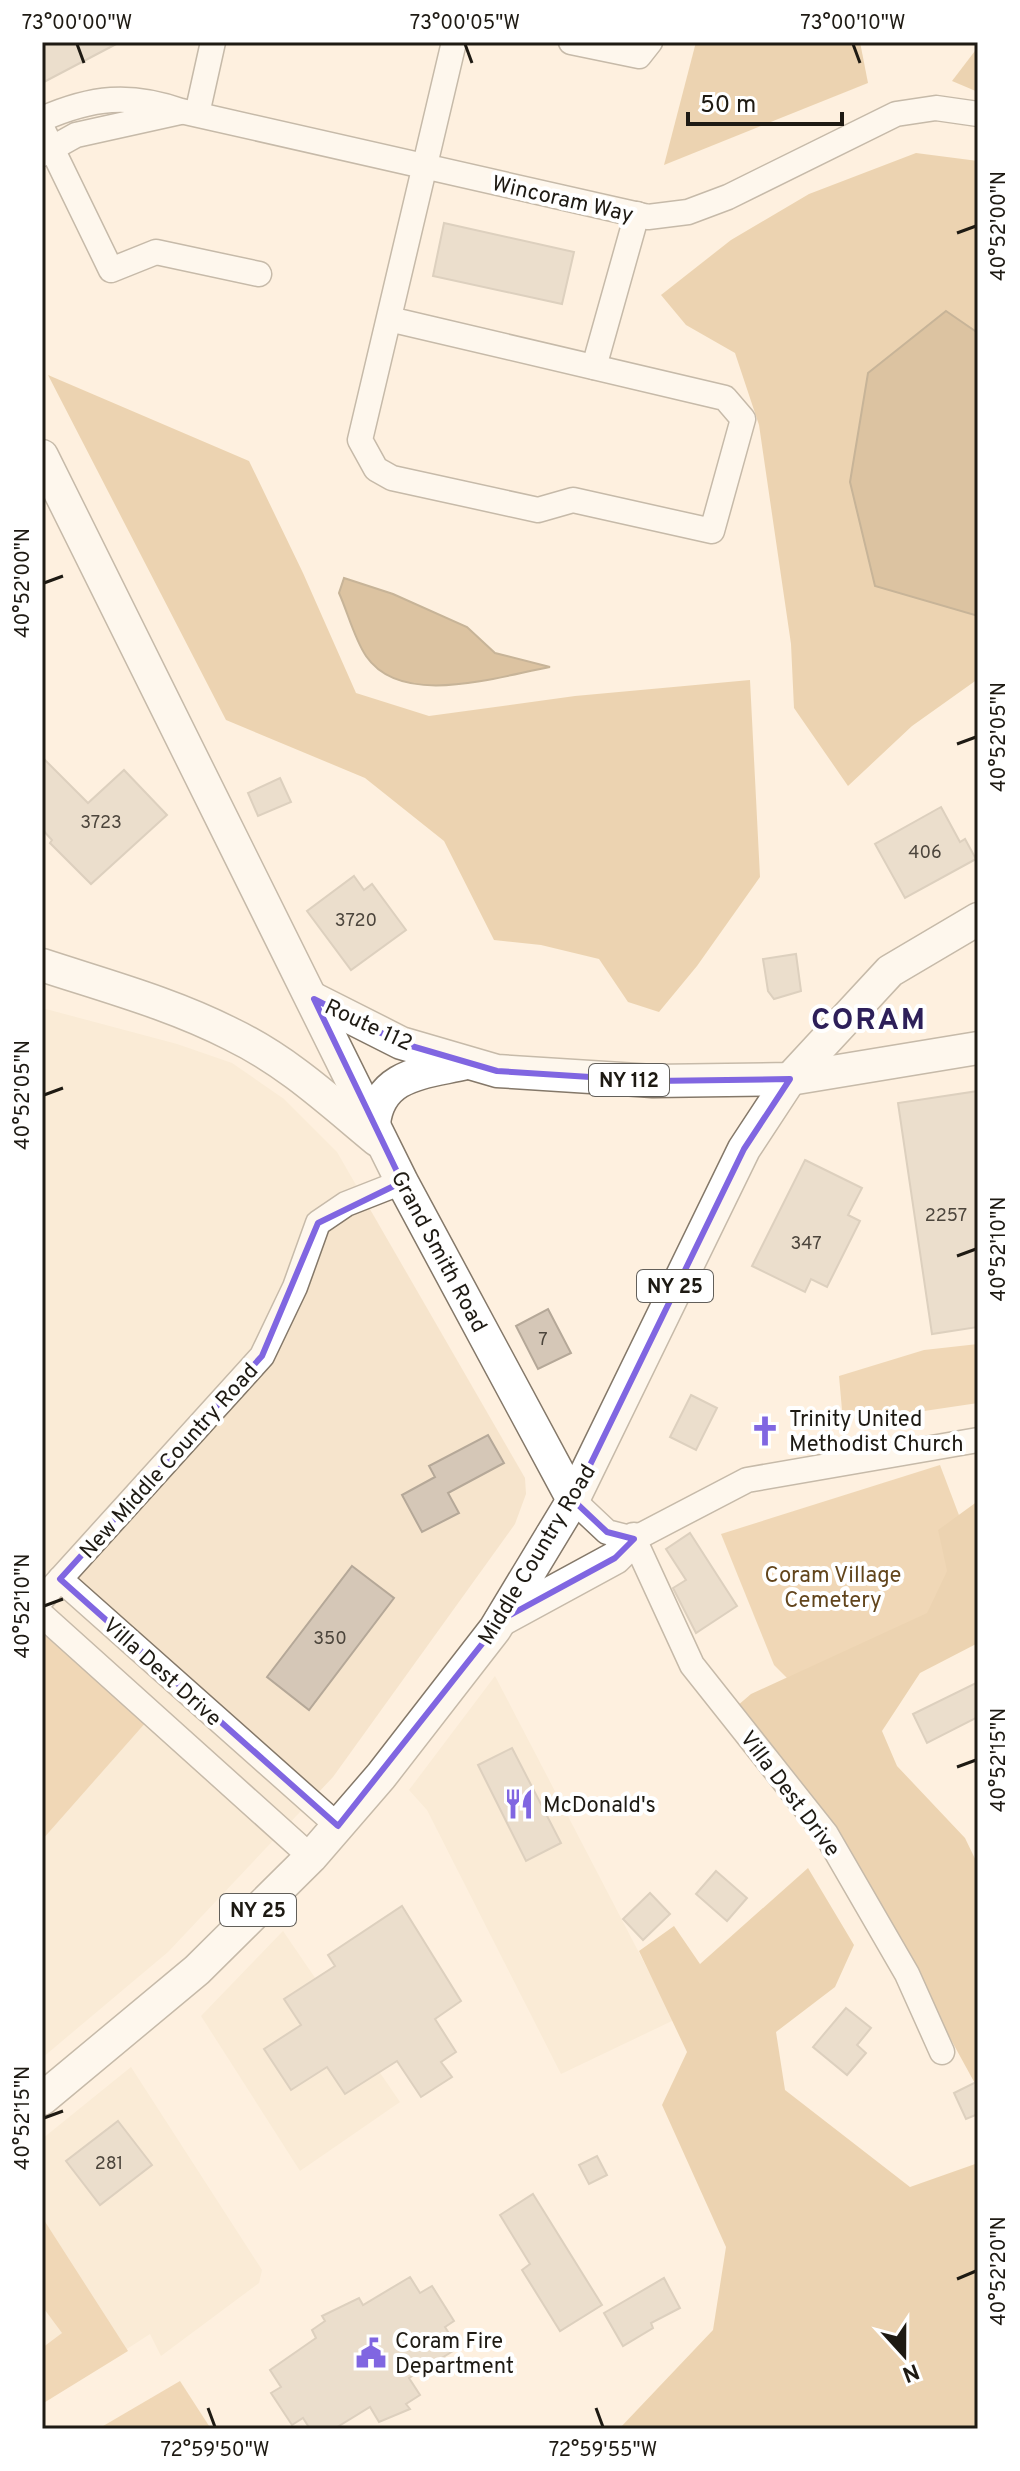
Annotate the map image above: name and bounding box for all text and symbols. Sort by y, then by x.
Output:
text: 73°00'00"W [22,11,132,37]
text: 73°00'05"W [410,11,520,37]
text: 73°00'10"W [800,11,906,37]
scale bar [688,76,842,126]
text: 50 m [700,91,756,121]
street label: Wincoram Way [489,171,636,230]
text: 40°52'00"N [987,171,1013,281]
text: 40°52'00"N [11,528,37,638]
text: 40°52'05"N [987,682,1013,792]
house number: 3723 [80,812,122,835]
house number: 406 [908,842,942,865]
house number: 3720 [335,910,377,933]
street label: Route 112 [320,994,416,1058]
district label: CORAM [811,1003,927,1040]
text: 40°52'05"N [11,1040,37,1150]
road number: NY 112 [589,1064,669,1096]
street label: Grand Smith Road [384,1167,492,1338]
text: 40°52'10"N [987,1197,1013,1301]
house number: 2257 [925,1205,967,1228]
house number: 347 [790,1233,822,1256]
road number: NY 25 [637,1270,713,1302]
house number: 7 [538,1329,548,1352]
street label: New Middle Country Road [75,1358,265,1565]
place label: Trinity United Methodist Church [789,1407,964,1459]
church icon: Trinity United Methodist Church [748,1414,782,1448]
street label: Middle Country Road [474,1460,603,1650]
text: 40°52'10"N [11,1554,37,1658]
park label: Coram Village Cemetery [765,1563,901,1615]
street label: Villa Dest Drive [96,1613,226,1733]
house number: 350 [313,1628,347,1651]
text: 40°52'15"N [987,1708,1013,1812]
street label: Villa Dest Drive [733,1726,845,1863]
restaurant icon: McDonald's [502,1787,536,1821]
place label: McDonald's [543,1793,656,1820]
road number: NY 25 [220,1894,296,1926]
text: 40°52'15"N [11,2066,37,2170]
house number: 281 [95,2153,123,2176]
text: 40°52'20"N [987,2216,1013,2326]
north arrow [864,2315,944,2395]
place label: Coram Fire Department [395,2329,514,2381]
public building icon: Coram Fire Department [354,2336,388,2370]
text: N [898,2356,922,2387]
text: 72°59'50"W [160,2438,270,2464]
text: 72°59'55"W [549,2438,657,2464]

